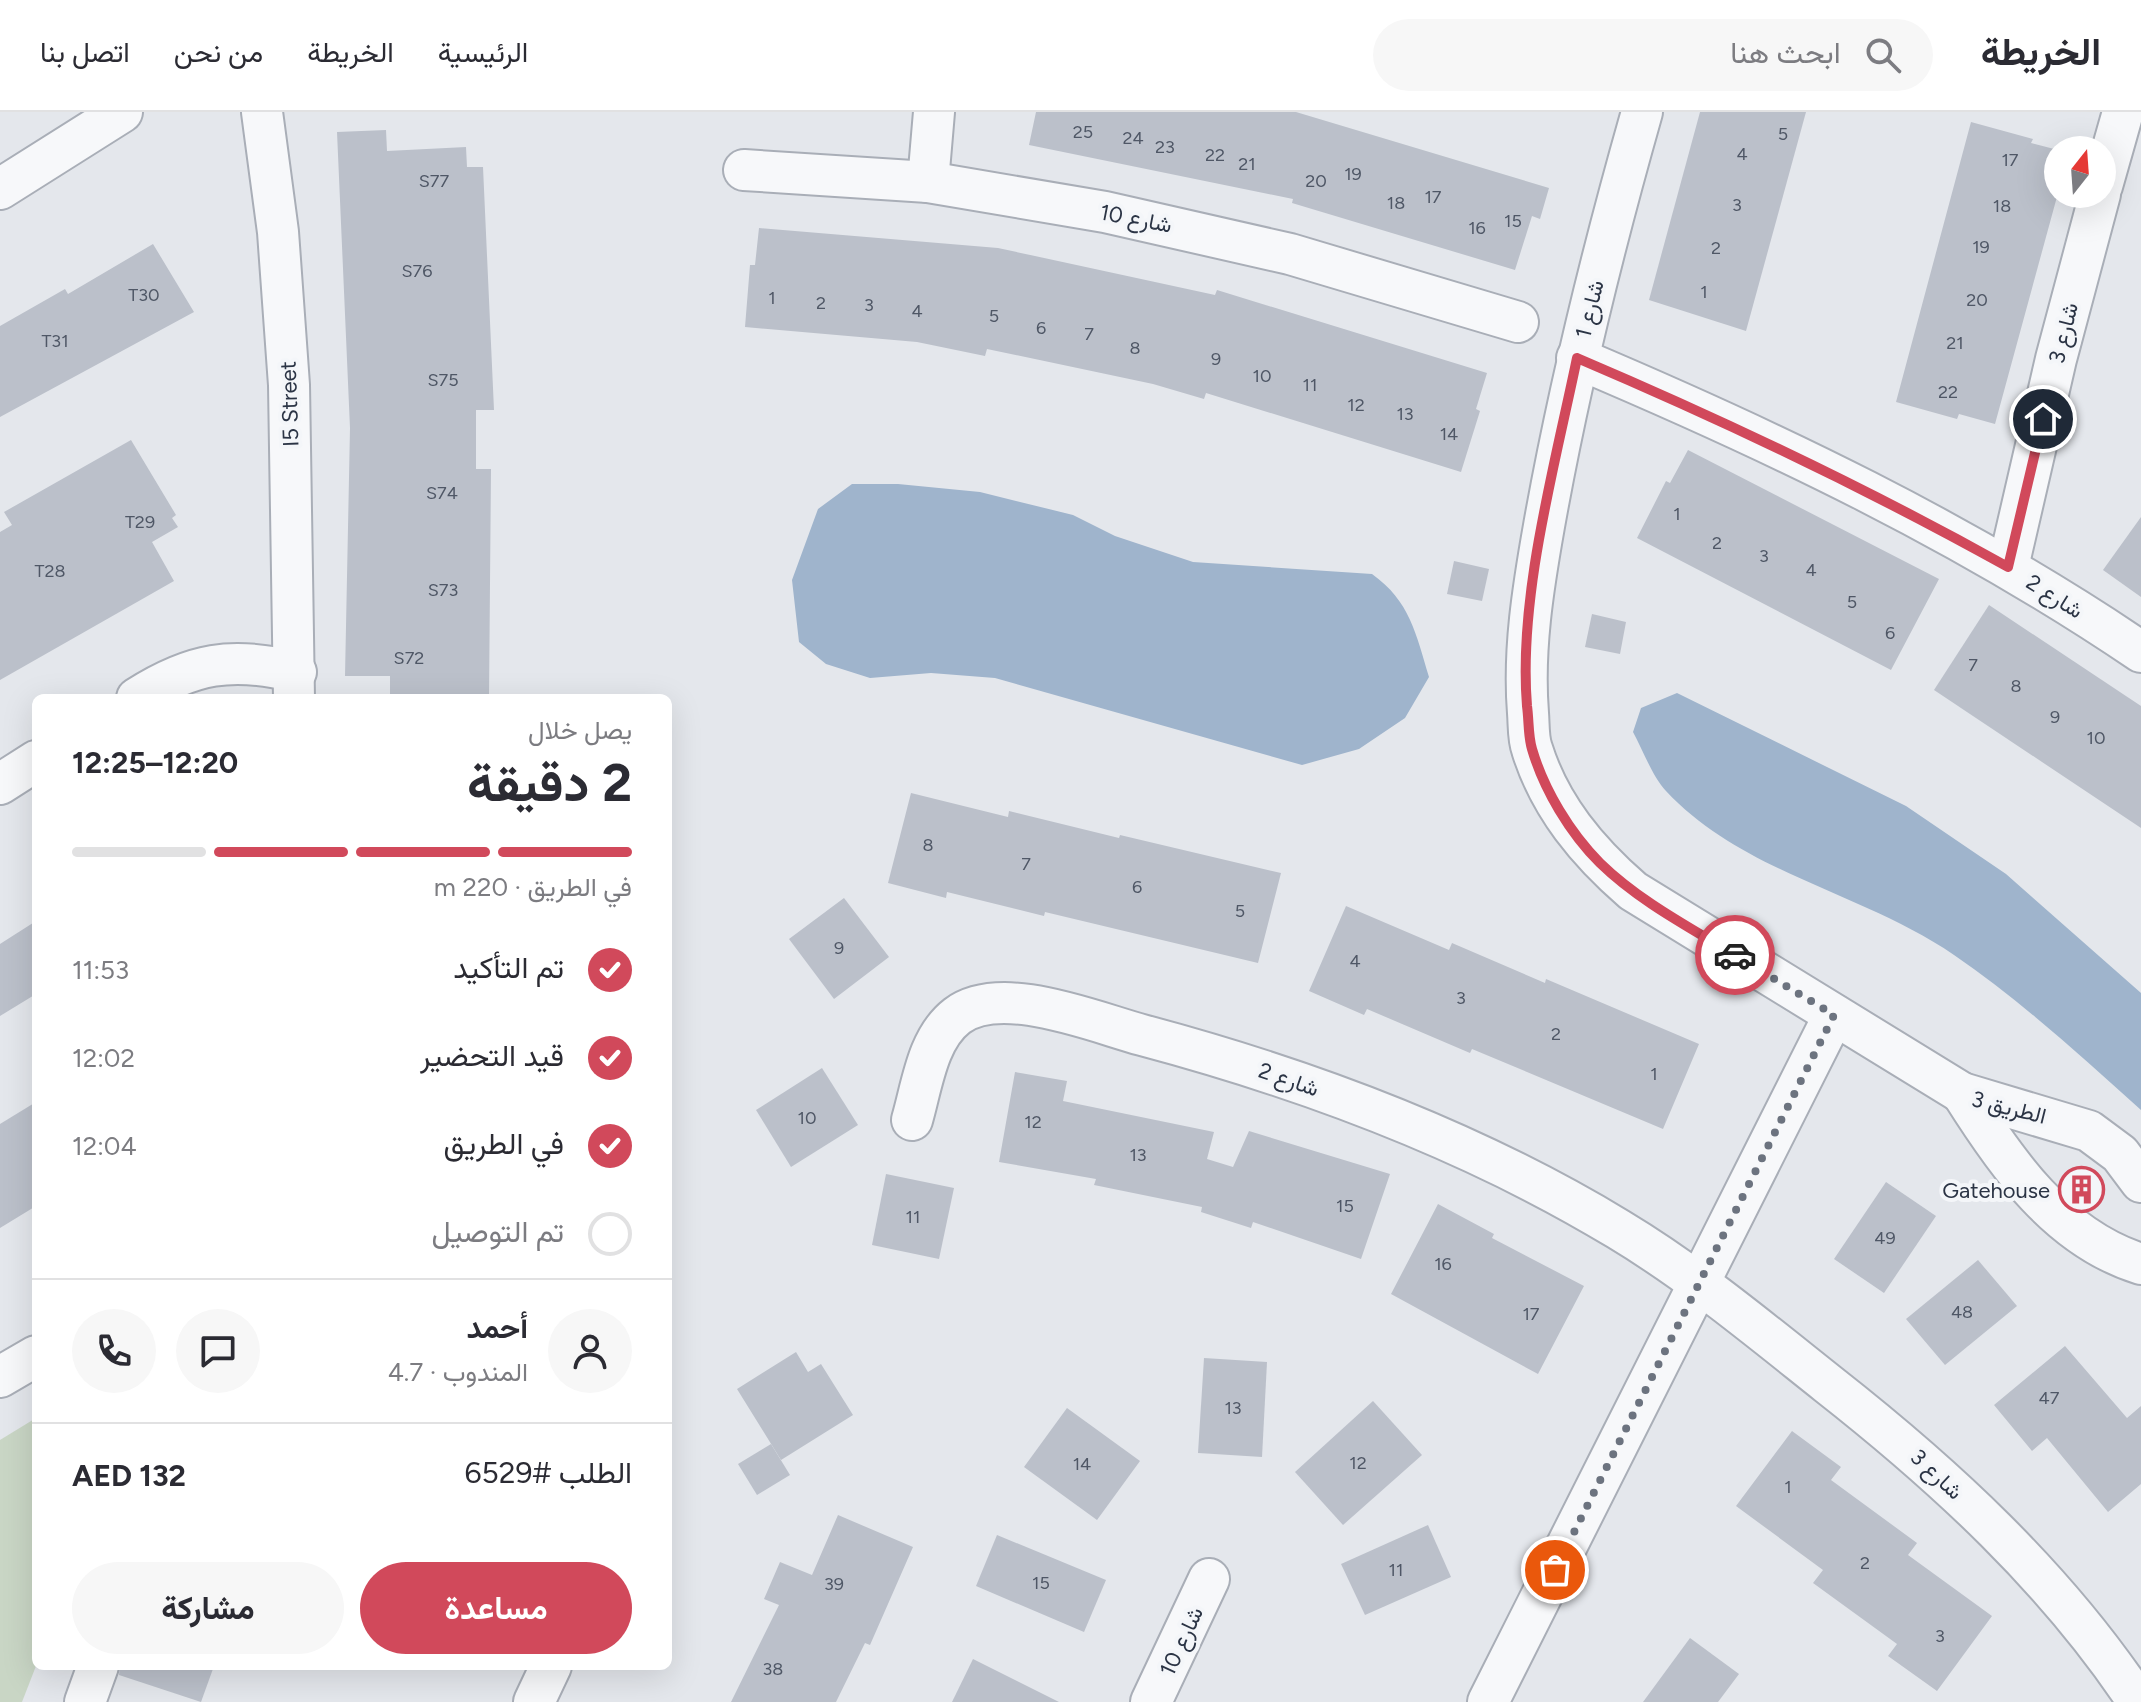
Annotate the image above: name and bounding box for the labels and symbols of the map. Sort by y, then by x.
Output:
house number: 25 [1073,121,1093,143]
house number: 5 [1778,123,1788,145]
house number: 24 [1122,127,1144,149]
house number: 23 [1155,136,1175,158]
north arrow [2044,136,2116,208]
house number: 4 [1736,143,1748,165]
house number: 22 [1205,144,1225,166]
house number: 17 [2001,149,2019,171]
house number: 21 [1238,153,1256,175]
house number: 19 [1344,163,1362,185]
house number: S77 [419,170,450,192]
house number: 20 [1305,170,1327,192]
house number: 17 [1424,186,1442,208]
house number: 18 [1387,192,1405,214]
house number: 3 [1732,194,1742,216]
house number: 18 [1993,195,2011,217]
street label: شارع 10 [1097,198,1174,240]
house number: 15 [1504,210,1522,232]
house number: 16 [1468,217,1486,239]
house number: 19 [1972,236,1990,258]
house number: 2 [1711,237,1721,259]
house number: S76 [402,260,432,282]
street label: شارع 1 [1569,277,1611,341]
house number: 1 [1700,281,1708,303]
house number: T30 [128,284,160,306]
house number: 1 [768,287,776,309]
house number: 20 [1966,289,1988,311]
house number: 2 [816,292,826,314]
house number: 3 [864,294,874,316]
house number: 4 [911,300,923,322]
street label: شارع 3 [2043,300,2085,367]
house number: 5 [989,305,999,327]
house number: 6 [1036,317,1046,339]
house number: 7 [1084,323,1094,345]
house number: T31 [41,330,69,352]
house number: 21 [1946,332,1964,354]
house number: 8 [1129,337,1141,359]
house number: 9 [1211,348,1221,370]
street label: I5 Street [275,361,304,447]
house number: 10 [1253,365,1271,387]
house number: S75 [427,369,459,391]
house number: 11 [1303,374,1317,396]
house number: 22 [1938,381,1958,403]
pin [2009,385,2077,453]
house number: 12 [1347,394,1365,416]
house number: 13 [1396,403,1414,425]
house number: 14 [1440,423,1458,445]
house number: S74 [426,482,458,504]
house number: 1 [1673,503,1681,525]
house number: T29 [125,511,155,533]
house number: 2 [1712,532,1722,554]
house number: 3 [1759,545,1769,567]
house number: 4 [1805,559,1817,581]
house number: T28 [34,560,66,582]
street label: شارع 2 [2021,569,2088,625]
house number: S73 [428,579,458,601]
house number: 5 [1847,591,1857,613]
house number: 6 [1885,622,1895,644]
house number: S72 [394,647,424,669]
house number: 7 [1968,654,1978,676]
house number: 8 [2010,675,2022,697]
house number: 9 [2050,706,2060,728]
house number: 10 [2087,727,2105,749]
house number: 8 [922,834,934,856]
house number: 7 [1021,853,1031,875]
house number: 6 [1132,876,1142,898]
house number: 5 [1235,900,1245,922]
courier [1695,915,1775,995]
house number: 9 [834,937,844,959]
house number: 4 [1349,950,1361,972]
house number: 3 [1456,987,1466,1009]
house number: 2 [1551,1023,1561,1045]
street label: شارع 2 [1255,1057,1323,1103]
house number: 1 [1650,1063,1658,1085]
street label: 3 الطريق [1969,1085,2049,1130]
house number: 10 [798,1107,816,1129]
house number: 12 [1024,1111,1042,1133]
house number: 13 [1129,1144,1147,1166]
building icon: Gatehouse [2057,1166,2105,1214]
place label: Gatehouse [1942,1177,2050,1204]
house number: 15 [1336,1195,1354,1217]
house number: 11 [906,1206,920,1228]
house number: 49 [1874,1227,1896,1249]
house number: 16 [1434,1253,1452,1275]
house number: 48 [1951,1301,1973,1323]
house number: 17 [1522,1303,1540,1325]
house number: 47 [2039,1387,2060,1409]
house number: 13 [1224,1397,1242,1419]
street label: شارع 3 [1904,1443,1968,1506]
house number: 12 [1349,1452,1367,1474]
house number: 14 [1073,1453,1091,1475]
house number: 1 [1784,1476,1792,1498]
pin [1521,1536,1589,1604]
house number: 2 [1860,1552,1870,1574]
house number: 11 [1389,1559,1403,1581]
house number: 15 [1032,1572,1050,1594]
house number: 39 [824,1573,844,1595]
street label: شارع 10 [1154,1602,1210,1680]
house number: 3 [1935,1625,1945,1647]
house number: 38 [763,1658,783,1680]

